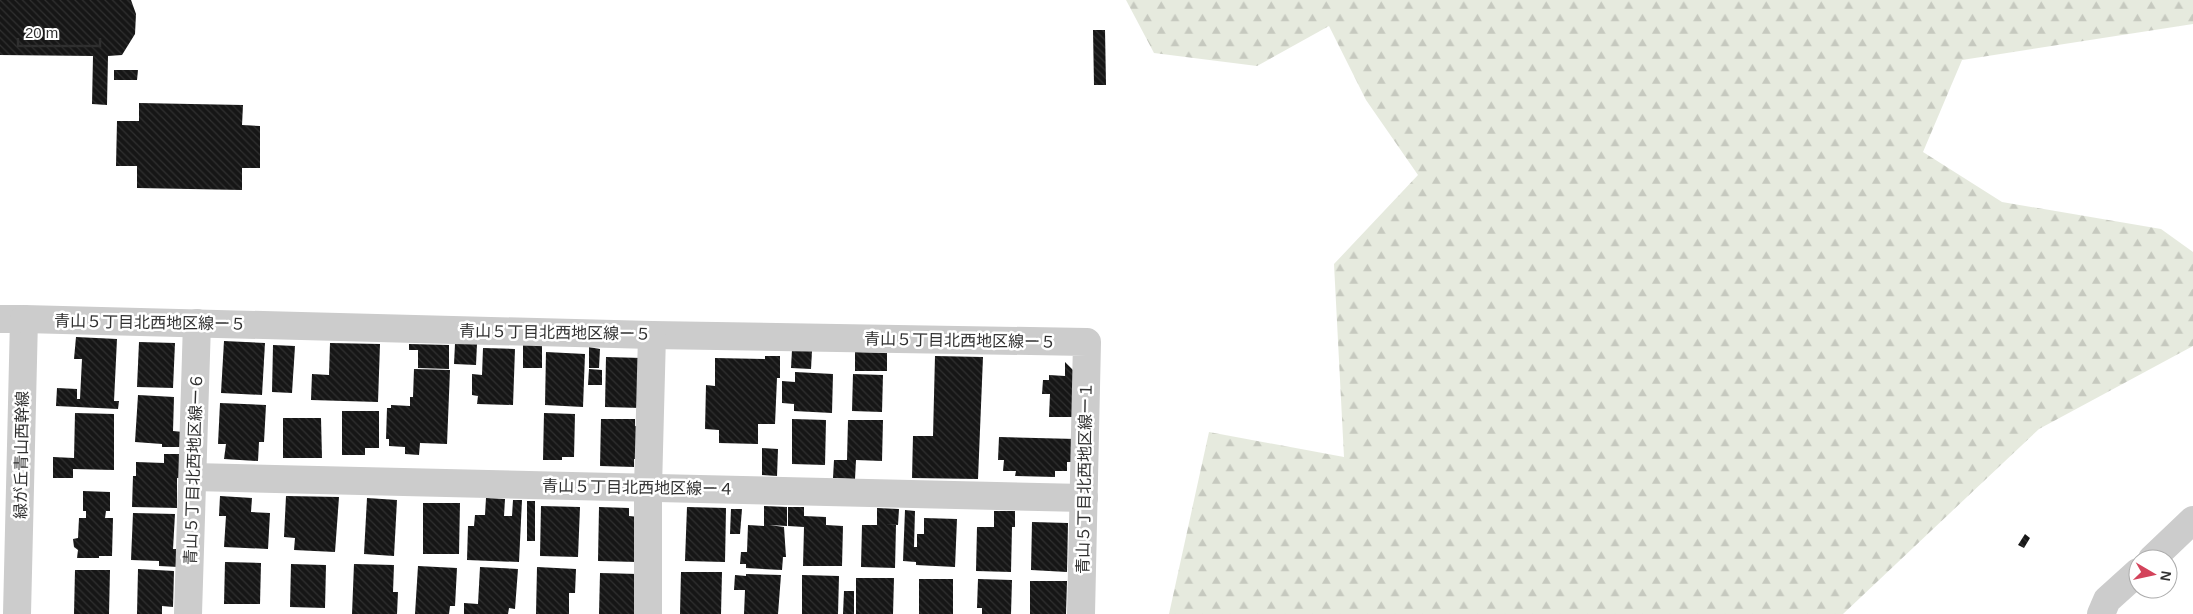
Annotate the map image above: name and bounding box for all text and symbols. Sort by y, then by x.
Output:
scale bar [18,15,100,47]
text: 20 m [25,24,58,41]
street label: 青山５丁目北西地区線ー５ [54,312,246,333]
street label: 青山５丁目北西地区線ー５ [459,322,651,343]
street label: 青山５丁目北西地区線ー５ [864,330,1056,351]
street label: 青山５丁目北西地区線ー６ [182,373,205,565]
street label: 青山５丁目北西地区線ー１ [1074,382,1095,574]
street label: 緑が丘青山西幹線 [12,391,31,519]
street label: 青山５丁目北西地区線ー４ [542,477,734,498]
north arrow [2128,549,2178,599]
text: N [2157,570,2175,582]

